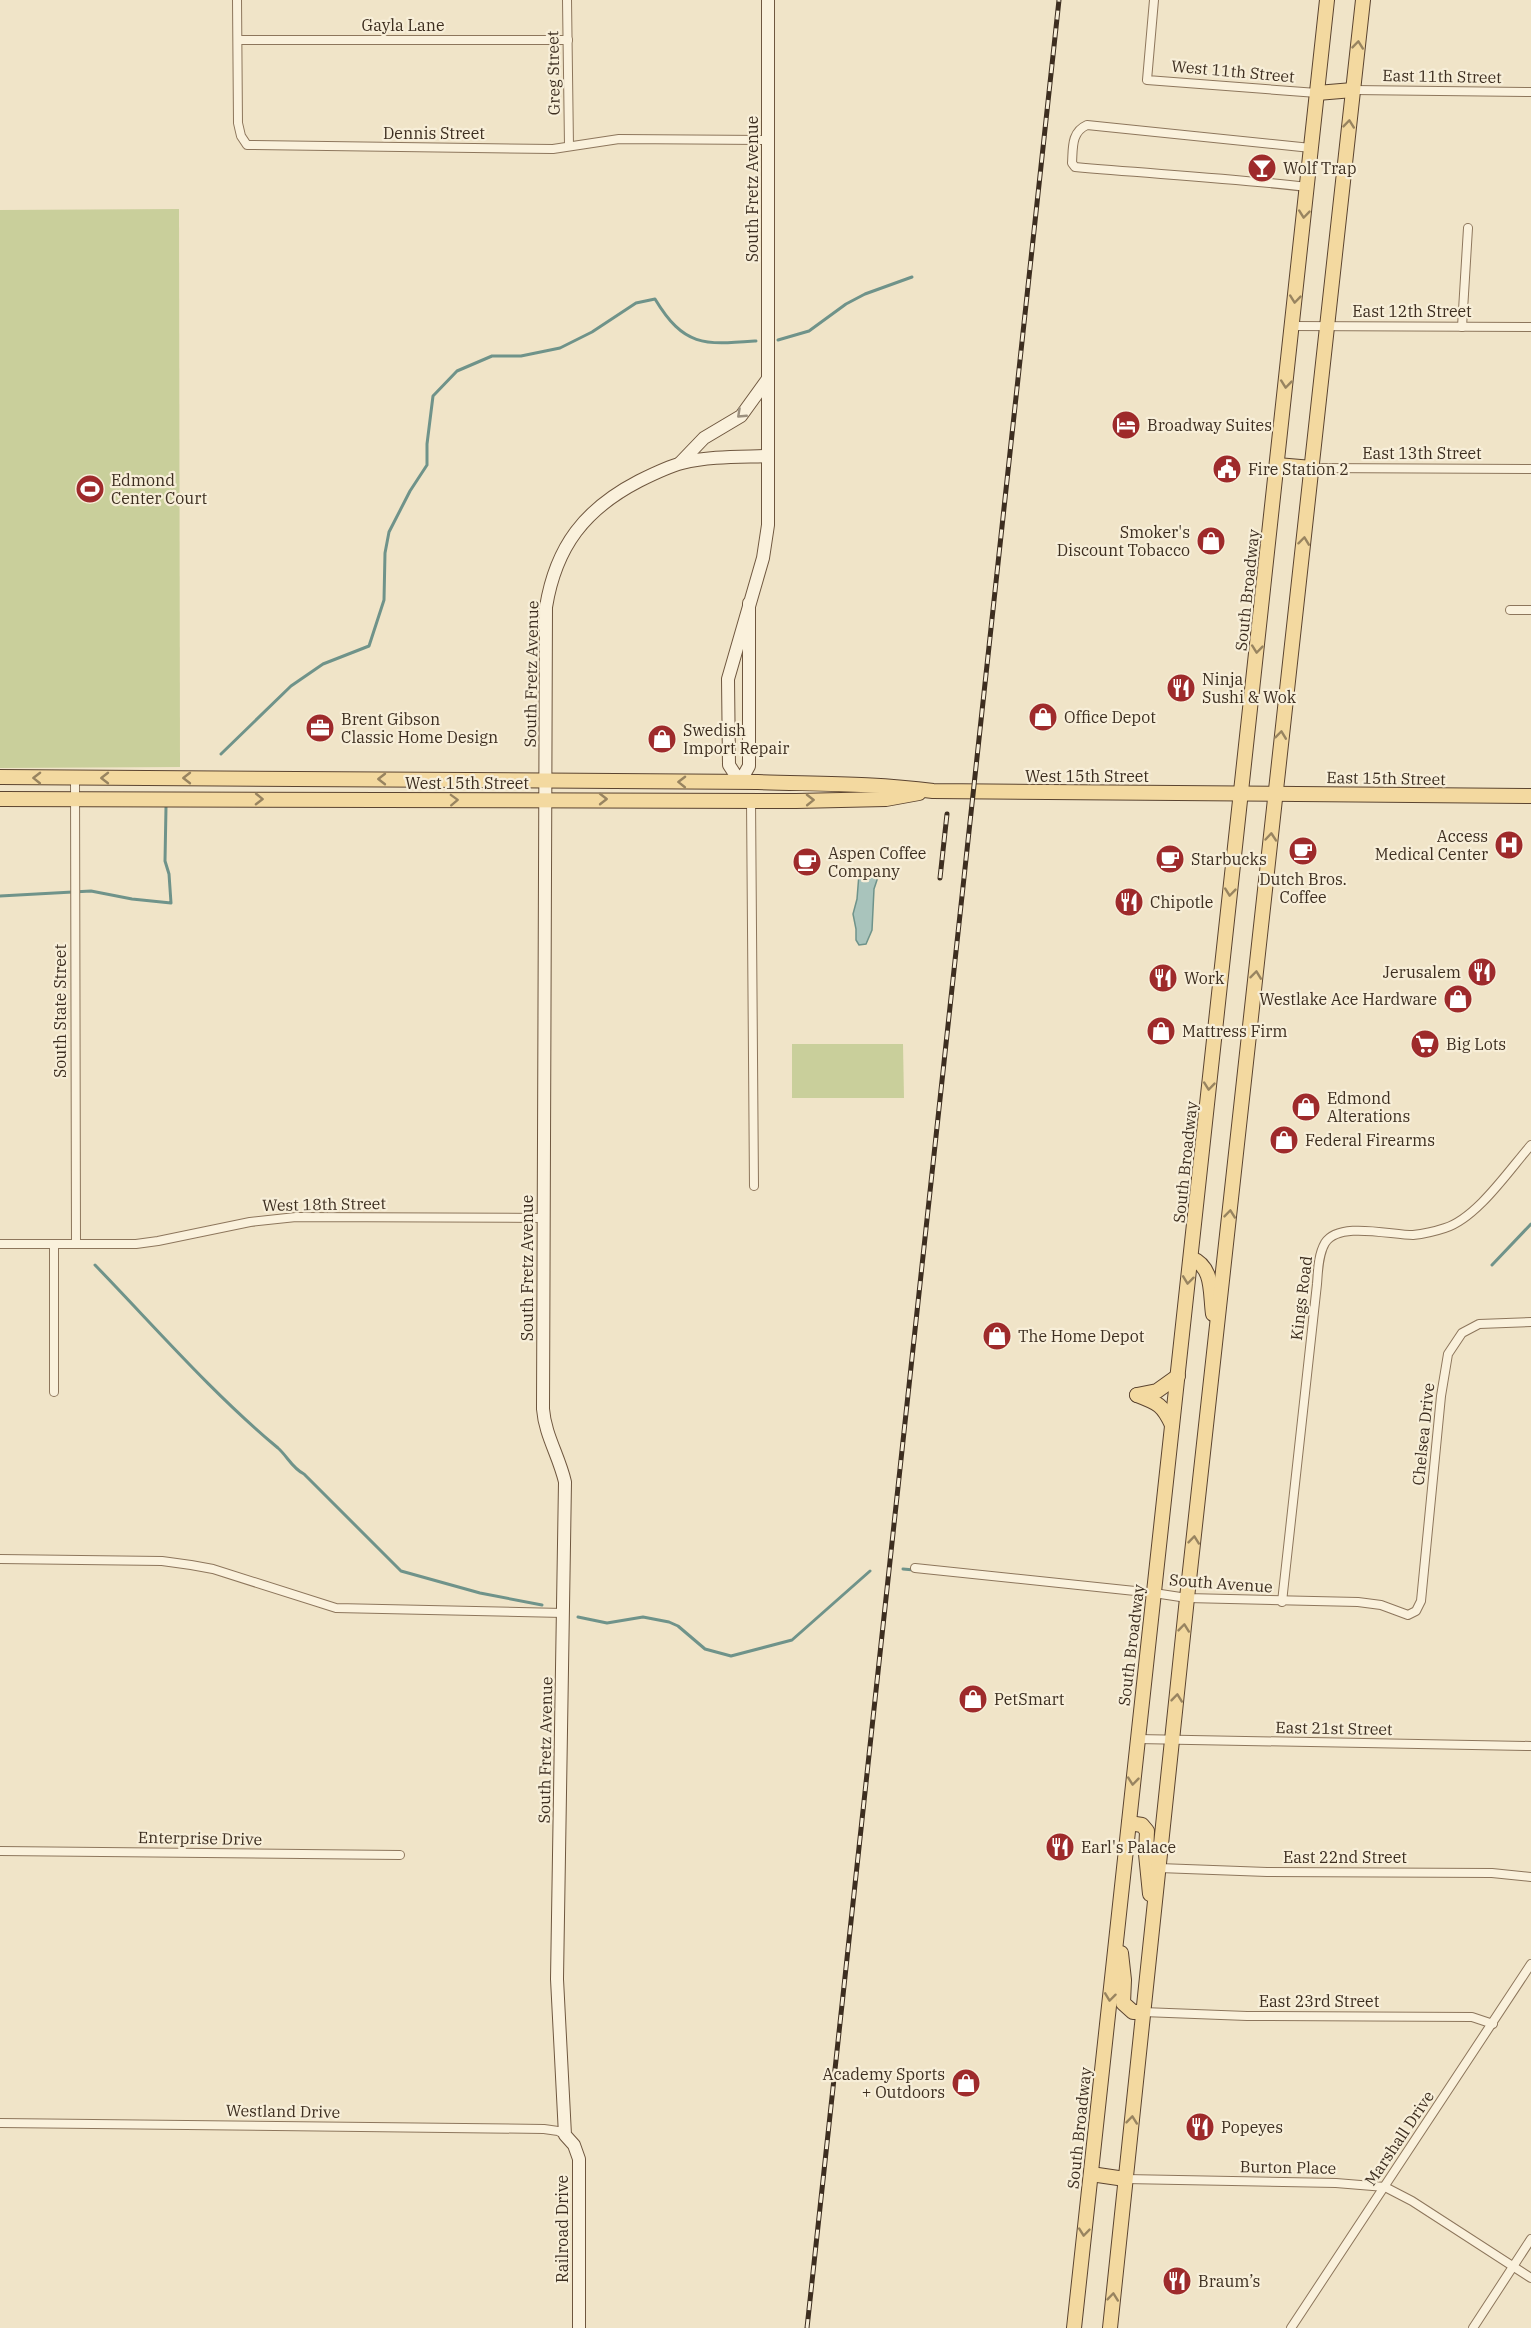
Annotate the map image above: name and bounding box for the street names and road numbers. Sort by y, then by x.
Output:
street label: Gayla Lane [361,15,445,35]
street label: Greg Street [542,30,564,115]
street label: West 11th Street [1170,56,1296,86]
street label: East 11th Street [1382,65,1502,87]
street label: South Fretz Avenue [742,116,762,262]
street label: Dennis Street [383,123,485,143]
street label: East 12th Street [1352,301,1472,321]
street label: East 13th Street [1362,443,1482,463]
street label: South Broadway [1231,528,1263,652]
street label: South Fretz Avenue [520,600,542,748]
street label: West 15th Street [1025,766,1149,786]
street label: East 15th Street [1326,767,1446,789]
street label: West 15th Street [405,773,529,793]
street label: South State Street [50,944,70,1078]
street label: South Broadway [1169,1100,1201,1224]
street label: West 18th Street [262,1193,386,1215]
street label: South Fretz Avenue [517,1195,537,1341]
street label: Kings Road [1286,1254,1316,1341]
street label: Chelsea Drive [1408,1382,1438,1486]
street label: South Avenue [1168,1569,1274,1597]
street label: South Broadway [1114,1583,1148,1707]
street label: South Fretz Avenue [534,1676,556,1824]
street label: East 21st Street [1275,1717,1393,1739]
street label: Enterprise Drive [138,1827,262,1849]
street label: East 22nd Street [1283,1847,1407,1867]
street label: East 23rd Street [1259,1991,1380,2011]
street label: South Broadway [1063,2066,1095,2190]
street label: Marshall Drive [1360,2087,1438,2189]
street label: Westland Drive [226,2100,340,2122]
street label: Burton Place [1240,2156,1336,2178]
street label: Railroad Drive [552,2175,572,2283]

